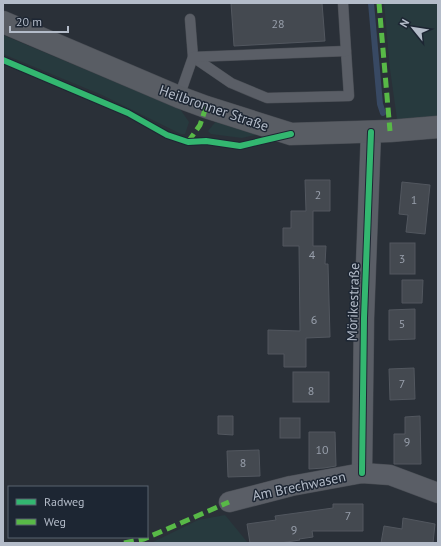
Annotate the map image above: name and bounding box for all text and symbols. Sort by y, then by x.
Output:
scale bar [10,8,68,34]
north arrow [393,8,433,48]
text: 20 m [16,14,42,29]
house number: 28 [271,16,285,31]
text: N [396,16,412,30]
street label: Heilbronner Straße [157,81,271,135]
house number: 2 [315,187,321,202]
house number: 1 [411,192,417,207]
house number: 4 [309,247,316,262]
house number: 3 [399,251,405,266]
street label: Mörikestraße [343,262,363,342]
house number: 6 [311,312,317,327]
house number: 5 [399,316,405,331]
house number: 7 [399,376,405,391]
house number: 8 [308,383,314,398]
house number: 9 [404,434,410,449]
house number: 10 [315,442,329,457]
house number: 8 [240,455,246,470]
street label: Am Brechwasen [251,467,347,505]
legend [8,486,148,538]
text: Radweg [44,494,85,509]
house number: 7 [345,508,351,523]
text: Weg [44,514,66,529]
house number: 9 [291,522,297,537]

